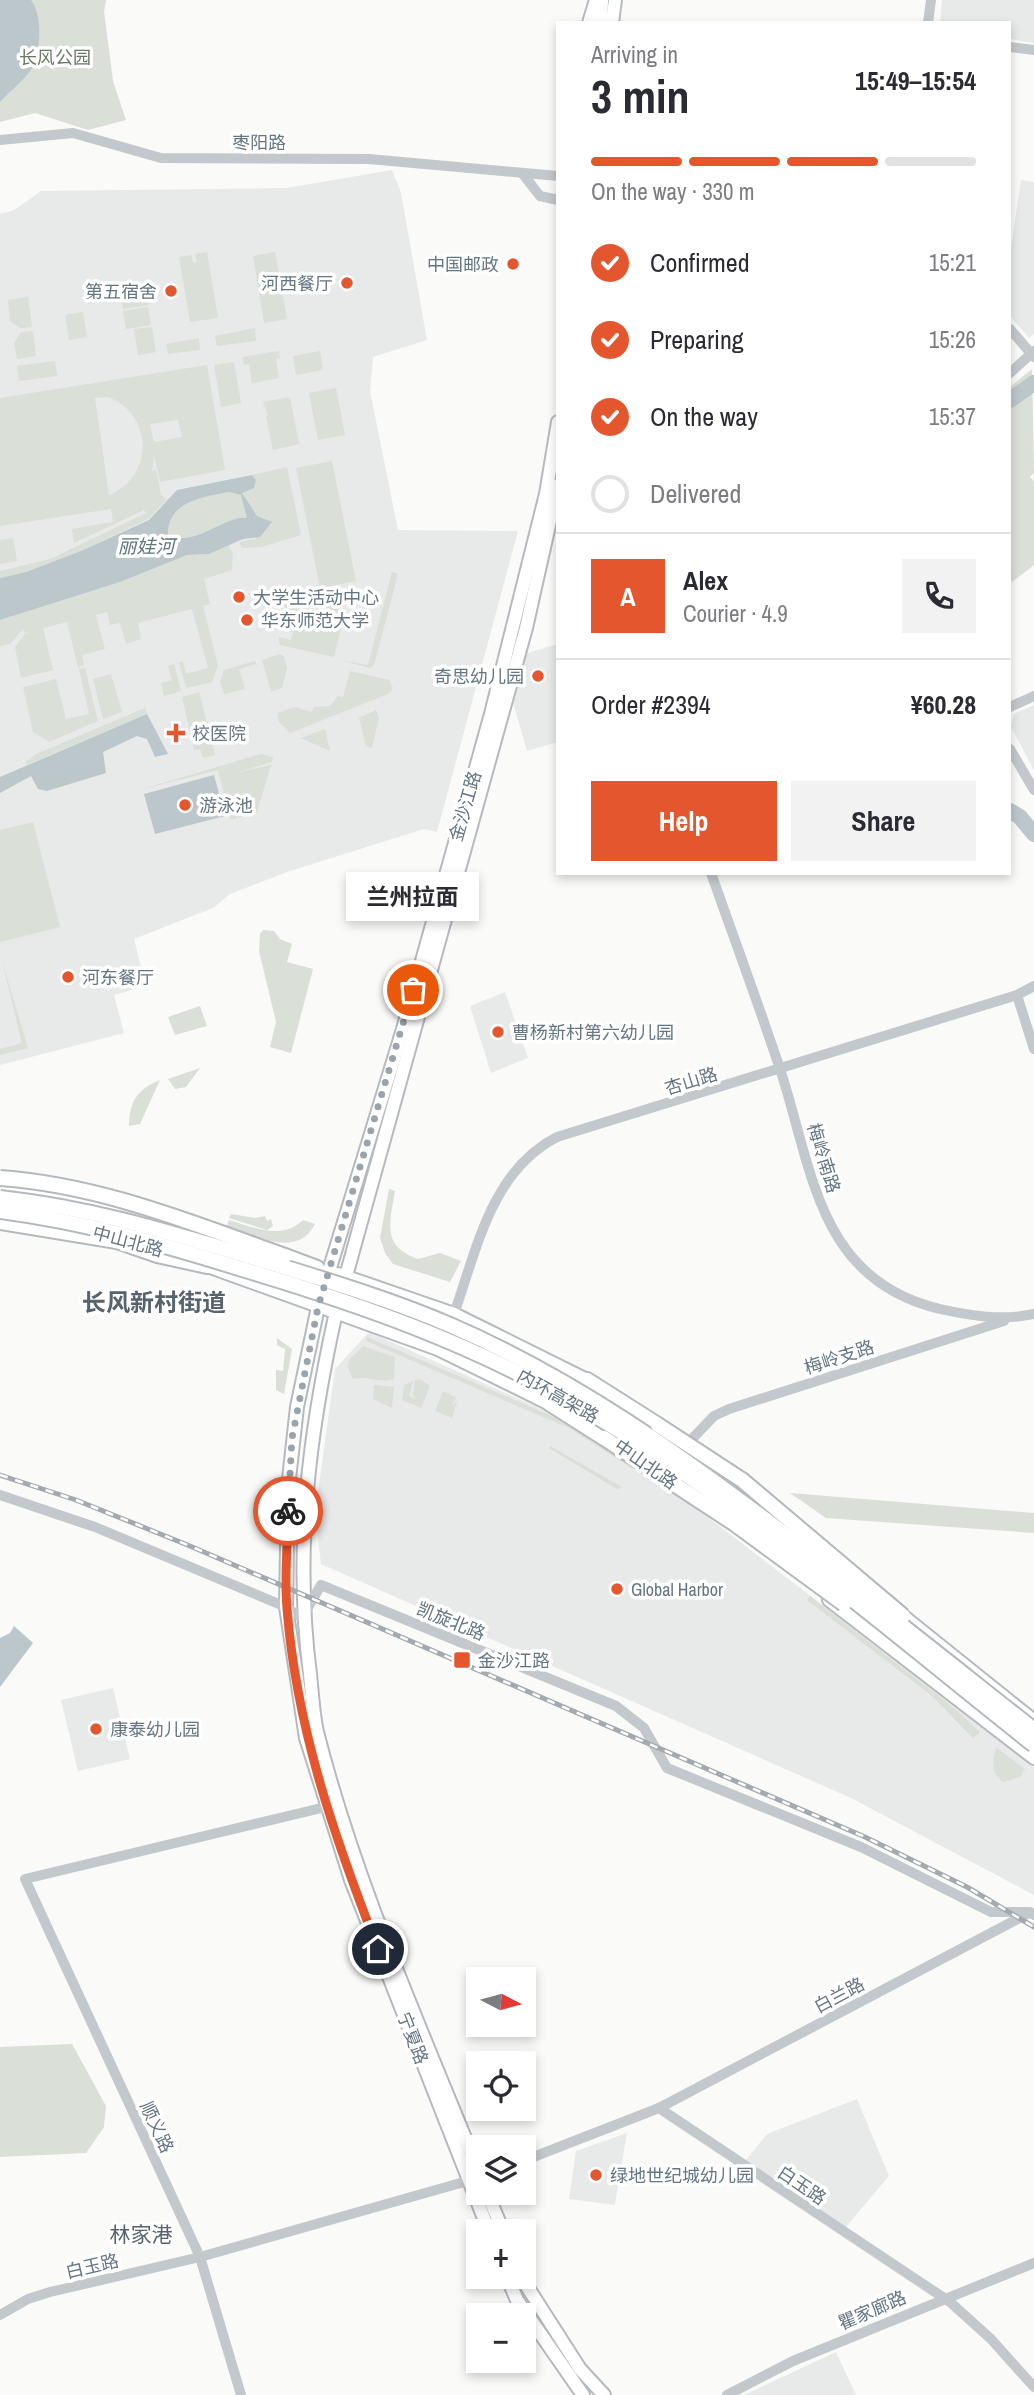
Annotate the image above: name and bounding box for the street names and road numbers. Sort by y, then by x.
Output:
street label: 枣阳路 [232,130,286,155]
street label: 金沙江路 [443,768,487,844]
street label: 杏山路 [662,1061,720,1101]
street label: 梅岭南路 [802,1120,846,1196]
street label: 中山北路 [90,1220,166,1262]
street label: 梅岭支路 [801,1334,877,1380]
street label: 内环高架路 [513,1363,603,1429]
street label: 中山北路 [609,1433,683,1495]
street label: 凯旋北路 [413,1596,489,1646]
street label: 白兰路 [809,1971,869,2019]
street label: 宁夏路 [392,2008,434,2068]
street label: 顺义路 [134,2097,180,2157]
street label: 白玉路 [773,2160,831,2210]
street label: 白玉路 [63,2248,121,2284]
street label: 瞿家廊路 [834,2284,910,2336]

